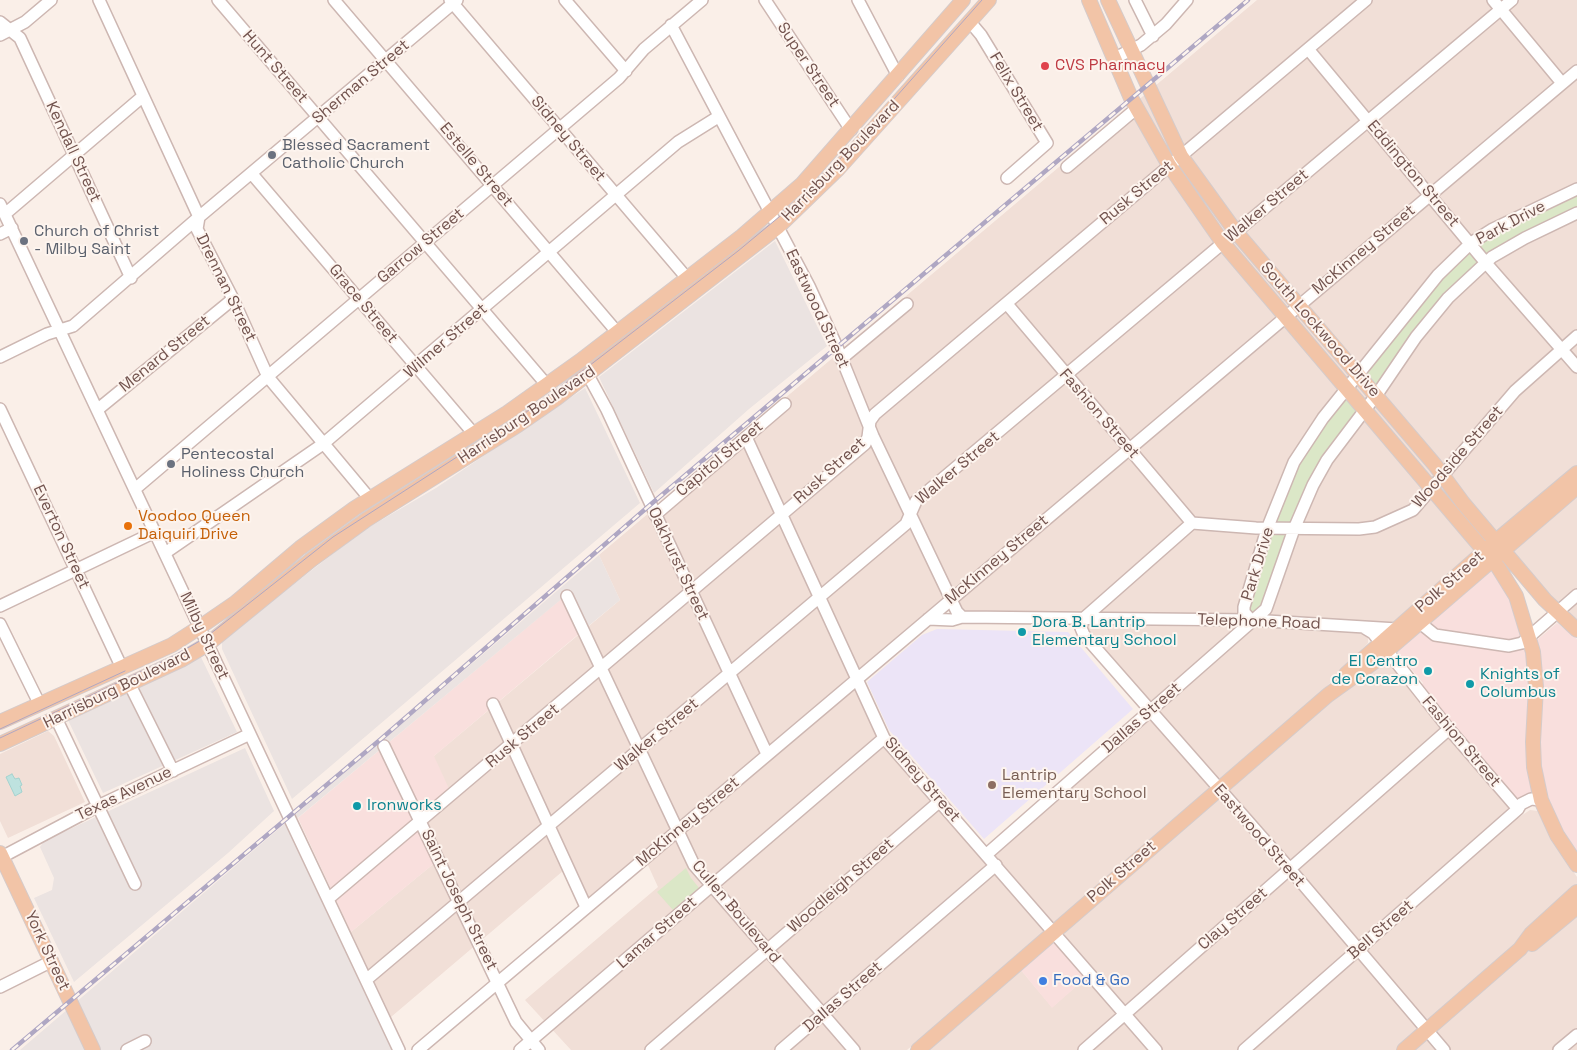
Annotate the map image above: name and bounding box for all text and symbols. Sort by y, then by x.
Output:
street label: Super Street [773,19,843,111]
street label: Hunt Street [238,27,312,107]
street label: Sherman Street [309,36,413,128]
street label: Felix Street [985,49,1047,135]
place label: CVS Pharmacy [1055,56,1166,76]
marker: CVS Pharmacy [1039,60,1051,72]
street label: Sidney Street [527,92,609,186]
street label: Harrisburg Boulevard [778,96,904,226]
street label: Kendall Street [41,99,105,205]
street label: Eddington Street [1363,117,1463,231]
street label: Estelle Street [435,119,517,211]
place label: Blessed Sacrament Catholic Church [282,136,430,174]
marker: Blessed Sacrament Catholic Church [266,149,278,161]
street label: Rusk Street [1096,157,1178,229]
street label: Walker Street [1221,165,1313,247]
street label: Park Drive [1473,197,1549,249]
street label: McKinney Street [1308,201,1420,299]
street label: Garrow Street [374,204,468,288]
place label: Church of Christ - Milby Saint [34,222,159,260]
street label: Drennan Street [192,231,260,345]
marker: Church of Christ - Milby Saint [18,235,30,247]
street label: Eastwood Street [781,246,853,372]
street label: South Lockwood Drive [1256,259,1384,401]
street label: Grace Street [324,261,402,347]
street label: Wilmer Street [400,300,492,382]
street label: Menard Street [116,311,214,397]
street label: Harrisburg Boulevard [455,362,599,468]
street label: Fashion Street [1055,365,1143,463]
street label: Woodside Street [1408,402,1508,512]
street label: Capitol Street [673,417,767,501]
street label: Walker Street [912,427,1004,509]
street label: Rusk Street [790,434,870,508]
place label: Pentecostal Holiness Church [181,445,304,483]
marker: Pentecostal Holiness Church [165,458,177,470]
street label: Everton Street [29,482,93,592]
street label: Oakhurst Street [643,504,713,624]
place label: Voodoo Queen Daiquiri Drive [138,507,251,545]
street label: McKinney Street [941,511,1053,609]
marker: Voodoo Queen Daiquiri Drive [122,520,134,532]
street label: Park Drive [1238,525,1278,603]
street label: Polk Street [1412,547,1488,617]
street label: Milby Street [175,589,233,683]
street label: Telephone Road [1197,610,1321,634]
place label: Dora B. Lantrip Elementary School [1032,613,1177,651]
marker: Dora B. Lantrip Elementary School [1016,626,1028,638]
street label: Harrisburg Boulevard [40,645,194,733]
place label: El Centro de Corazon [1331,652,1418,690]
marker: El Centro de Corazon [1422,665,1434,677]
place label: Knights of Columbus [1480,665,1560,703]
marker: Knights of Columbus [1464,678,1476,690]
street label: Dallas Street [1099,679,1185,757]
street label: Fashion Street [1417,693,1505,791]
street label: Walker Street [611,694,703,776]
street label: Rusk Street [482,700,564,772]
street label: Sidney Street [880,734,964,826]
street label: Texas Avenue [73,763,175,825]
place label: Lantrip Elementary School [1002,766,1147,804]
street label: McKinney Street [632,773,744,871]
marker: Lantrip Elementary School [986,779,998,791]
street label: Eastwood Street [1209,781,1309,891]
place label: Ironworks [367,796,442,816]
marker: Ironworks [351,800,363,812]
street label: Saint Joseph Street [417,827,501,973]
street label: Woodleigh Street [784,835,898,937]
street label: Polk Street [1084,837,1160,907]
street label: Cullen Boulevard [687,857,785,967]
street label: Clay Street [1194,884,1272,954]
street label: Lamar Street [613,893,701,973]
street label: Bell Street [1344,896,1418,964]
street label: York Street [20,908,74,994]
street label: Dallas Street [800,958,886,1036]
place label: Food & Go [1053,971,1130,991]
marker: Food & Go [1037,975,1049,987]

